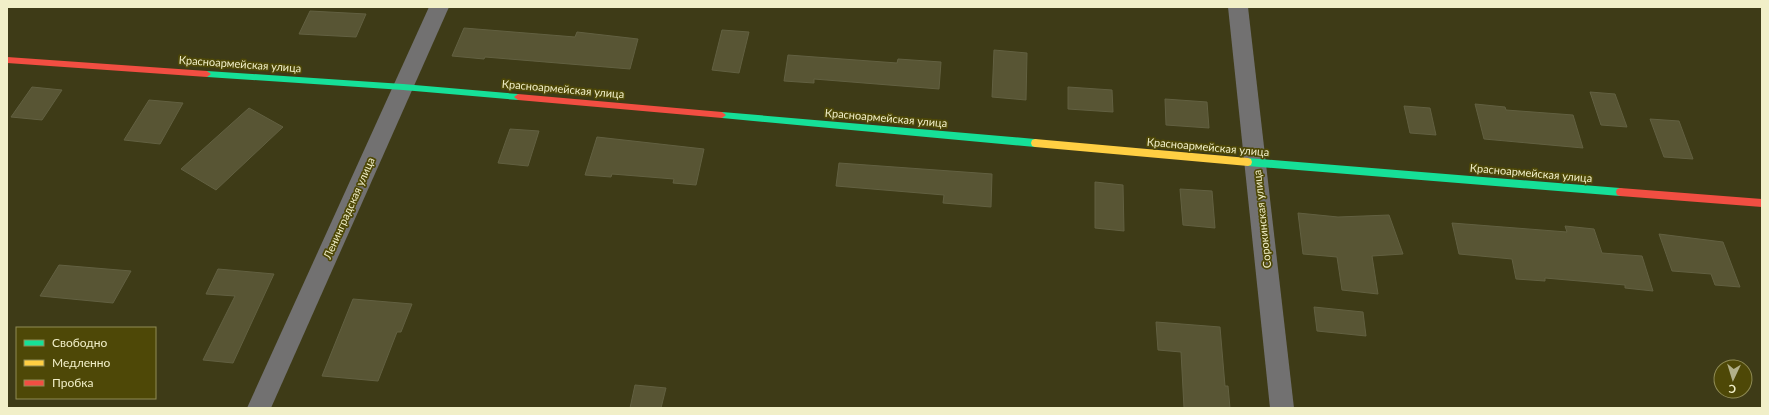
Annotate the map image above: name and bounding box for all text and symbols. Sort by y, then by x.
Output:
street label: Красноармейская улица [178,53,302,74]
street label: Красноармейская улица [501,77,625,100]
street label: Красноармейская улица [824,106,948,129]
street label: Красноармейская улица [1146,135,1270,158]
street label: Ленинградская улица [320,155,377,262]
street label: Красноармейская улица [1469,161,1593,184]
street label: Сорокинская улица [1250,169,1273,269]
legend [16,327,156,399]
text: Свободно [52,335,108,350]
text: Медленно [52,355,111,370]
north arrow [1713,359,1753,399]
text: Пробка [52,375,93,390]
text: С [1727,383,1736,396]

